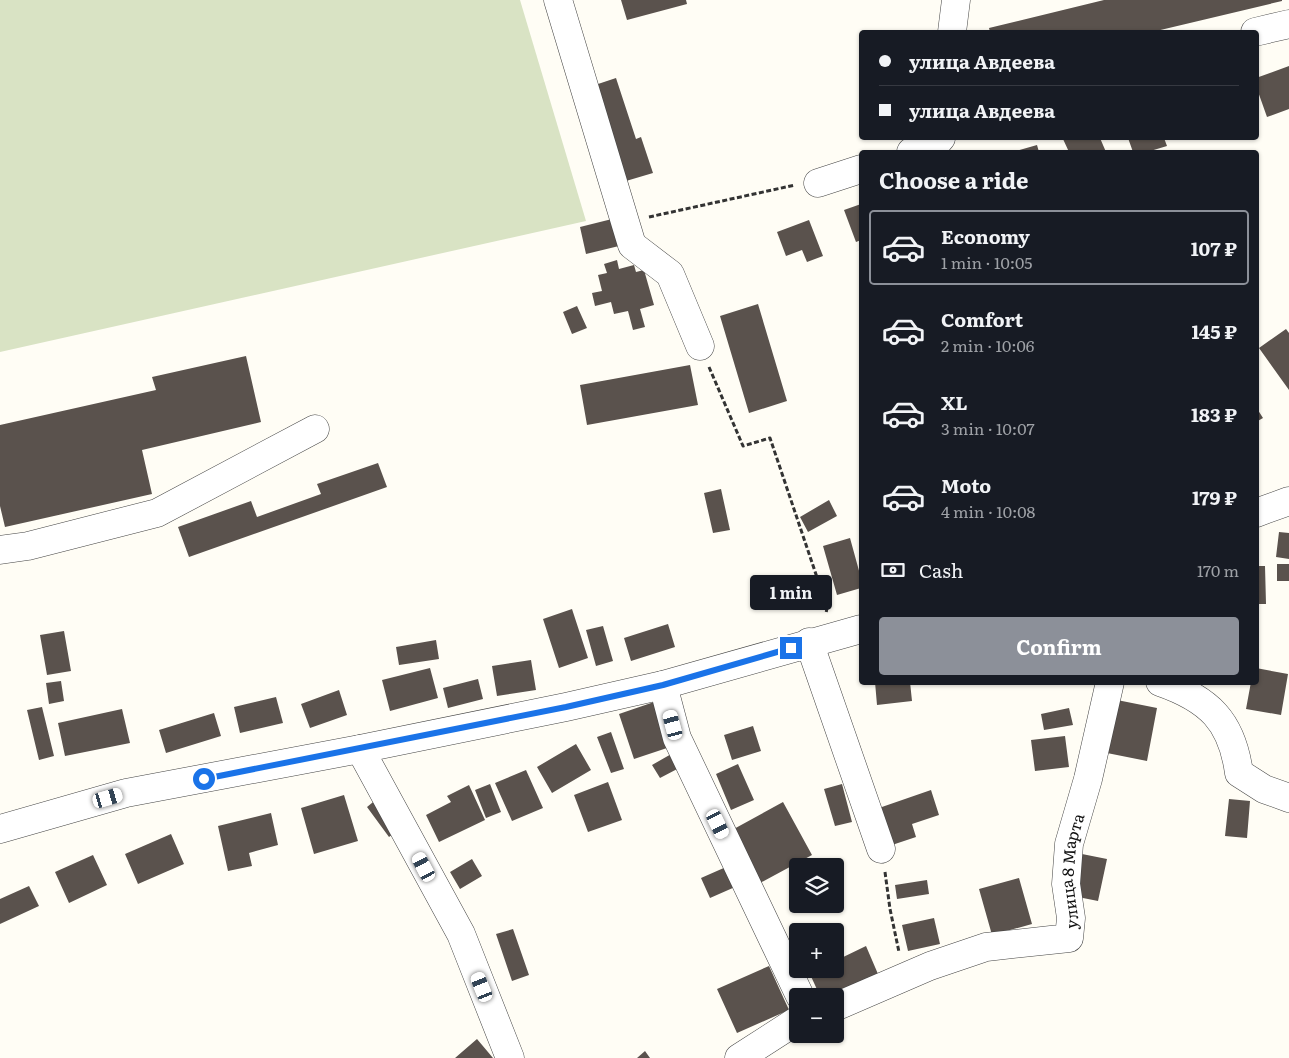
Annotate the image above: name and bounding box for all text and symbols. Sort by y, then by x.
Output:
text: улица Авдеева [909,47,1055,75]
text: улица Авдеева [909,96,1055,124]
text: Choose a ride [879,163,1028,196]
text: Economy [941,222,1030,250]
icon: car [881,225,926,270]
text: 107 ₽ [1191,234,1237,262]
text: 1 min · 10:05 [941,250,1032,274]
text: Comfort [941,305,1023,333]
icon: car [881,308,926,353]
text: 145 ₽ [1192,317,1237,345]
text: 2 min · 10:06 [941,333,1034,357]
text: XL [941,388,968,416]
icon: car [881,391,926,436]
text: 183 ₽ [1191,400,1237,428]
text: 3 min · 10:07 [941,416,1035,440]
text: Moto [941,471,991,499]
icon: car [881,474,926,519]
text: 179 ₽ [1192,483,1237,511]
text: 4 min · 10:08 [941,499,1035,523]
icon: cash [879,556,907,584]
text: Cash [919,556,963,584]
text: 170 m [1197,558,1239,582]
callout: 1 min [750,576,832,610]
text: 1 min [770,580,812,604]
button: Confirm [879,617,1239,675]
route end [780,637,802,659]
car [661,709,684,741]
route start [193,768,215,790]
car [91,787,124,809]
car [704,807,731,841]
street label: улица 8 Марта [1053,810,1090,930]
car [410,850,437,884]
map controls [789,858,844,1043]
button: layers [789,858,844,913]
button: + [789,923,844,978]
car [469,970,494,1004]
button: − [789,988,844,1043]

